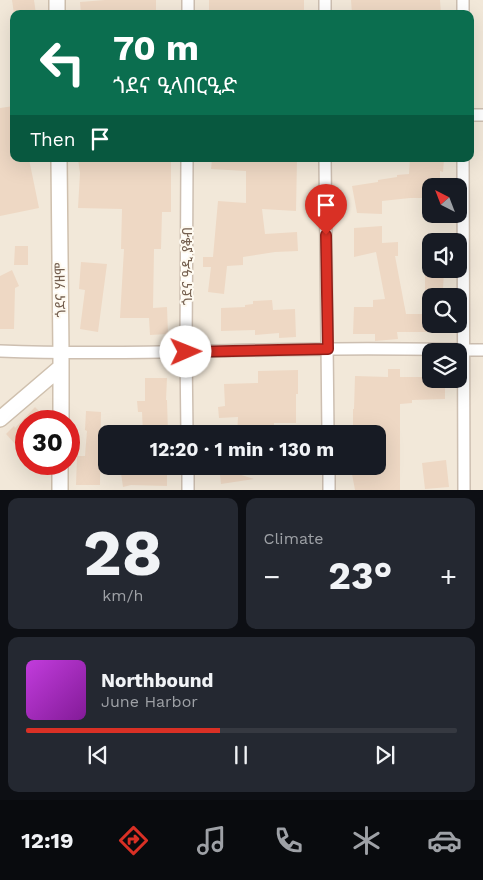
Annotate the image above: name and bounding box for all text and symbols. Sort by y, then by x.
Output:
text: 70 m [113,27,199,69]
icon: left [30,30,95,95]
text: ጎደና ዒላበርዒድ [113,73,237,98]
icon: arrive [86,125,114,153]
text: Then [30,128,76,151]
north arrow [422,178,468,222]
map controls [422,178,467,388]
pin [305,184,347,235]
icon: arrive [312,191,340,219]
street label: ጎደና ዓዲ ያቆብ [179,227,195,305]
button: sound [422,233,467,278]
street label: ጎደና ሃዘሞ [52,262,68,318]
button: search [422,288,467,333]
position arrow [159,325,211,377]
button: layers [422,343,467,388]
speed limit sign: 30 [15,410,80,475]
text: 12:20 · 1 min · 130 m [150,438,334,461]
text: 28 [83,515,163,591]
text: Climate [264,529,324,548]
text: 23° [328,554,392,598]
text: − [264,560,280,593]
text: + [440,560,457,593]
text: km/h [102,586,143,605]
text: Northbound [101,669,213,692]
text: June Harbor [101,692,198,711]
icon: previous [84,741,112,769]
icon: pause [227,741,255,769]
icon: next [371,741,399,769]
icon: directions [116,823,151,858]
icon: music [194,823,229,858]
icon: phone [271,823,306,858]
icon: climate [349,823,384,858]
icon: car [427,823,462,858]
text: 12:19 [21,828,74,853]

